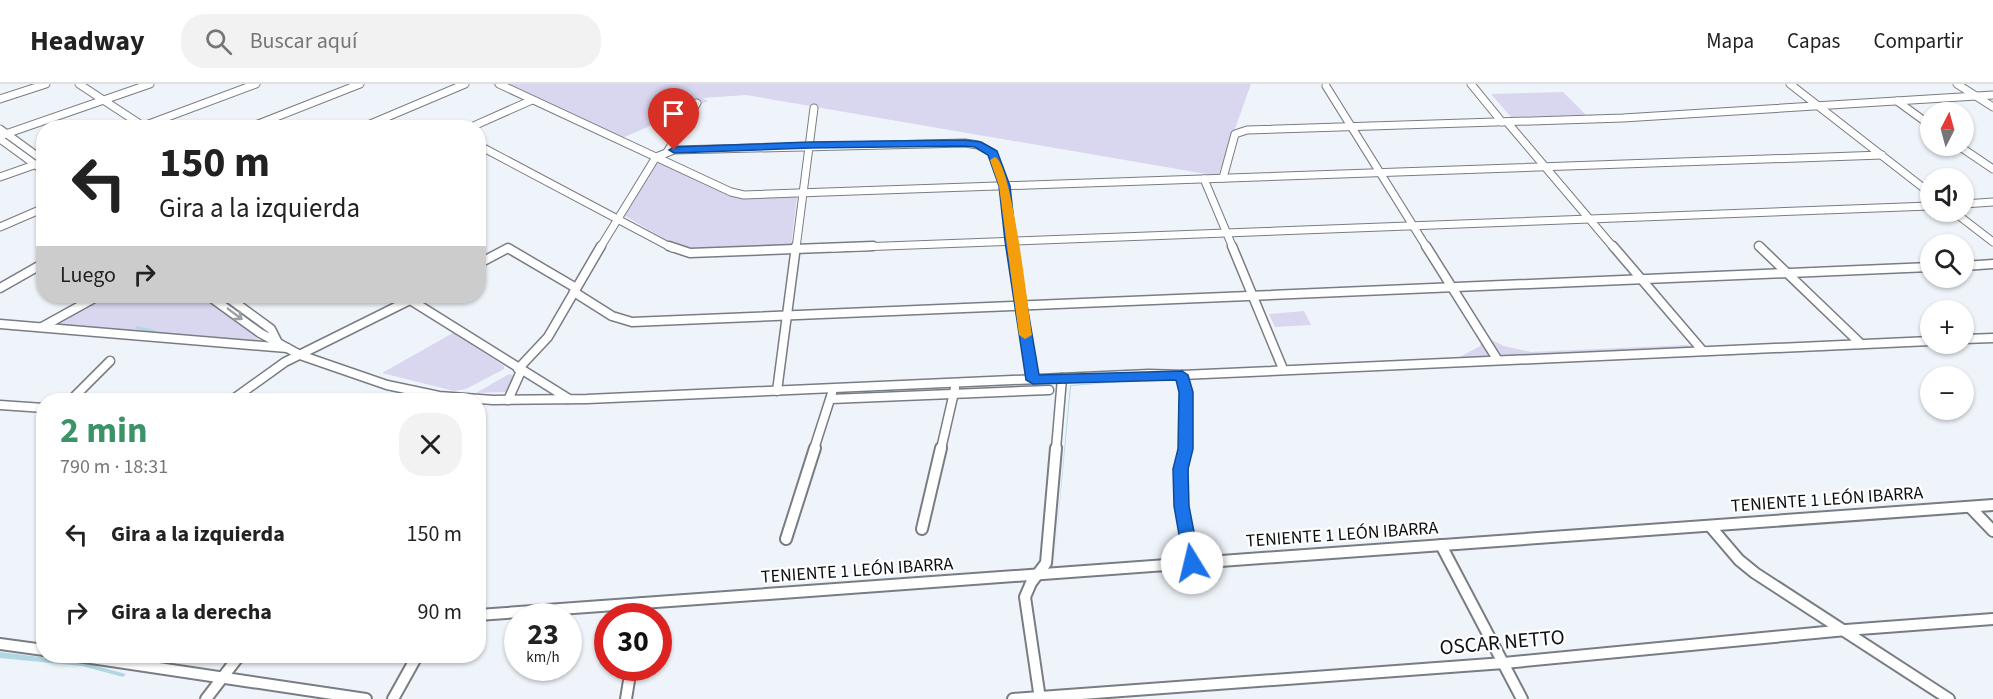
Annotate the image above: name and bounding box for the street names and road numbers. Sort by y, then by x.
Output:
street label: TENIENTE 1 LEÓN IBARRA [1730,480,1924,519]
street label: TENIENTE 1 LEÓN IBARRA [1245,515,1439,554]
street label: TENIENTE 1 LEÓN IBARRA [760,551,954,590]
street label: OSCAR NETTO [1438,622,1566,662]

